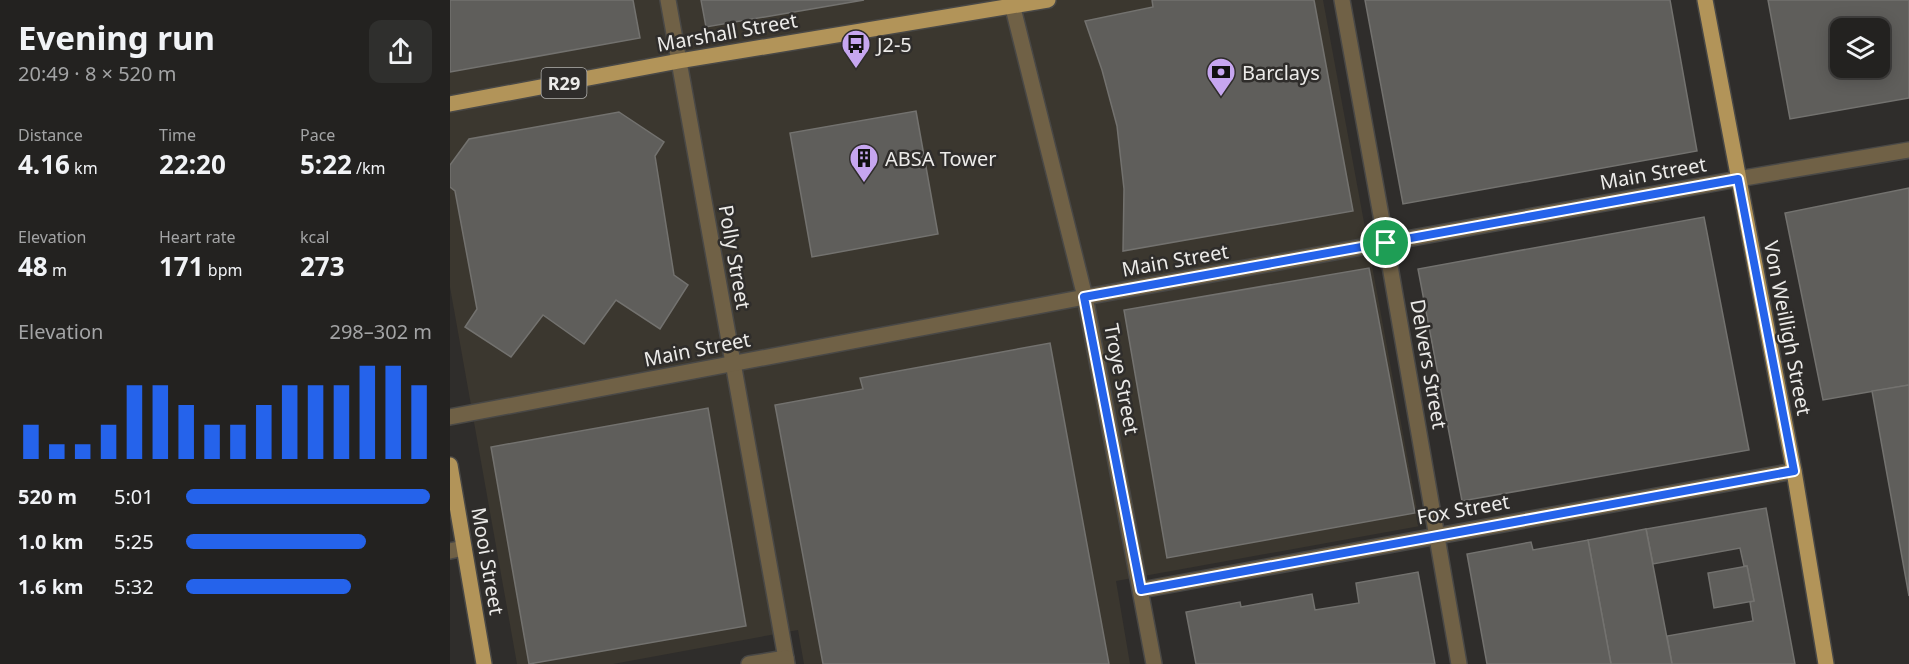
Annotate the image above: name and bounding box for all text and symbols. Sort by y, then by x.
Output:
street label: Marshall Street [655,6,799,58]
text: Evening run [18,15,215,60]
map controls [1830,18,1890,78]
button: layers [1830,18,1890,78]
button: share [369,20,432,83]
bus stop icon: J2-5 [840,28,872,70]
place label: J2-5 [875,31,912,58]
bank icon: Barclays [1205,56,1237,98]
place label: Barclays [1242,59,1320,86]
text: 20:49 · 8 × 520 m [18,60,176,87]
road number: R29 [542,68,586,98]
text: Distance [18,124,83,146]
text: Time [159,124,196,146]
text: Pace [300,124,335,146]
building icon: ABSA Tower [848,142,880,184]
place label: ABSA Tower [885,145,996,172]
text: 4.16 [18,146,70,182]
text: 22:20 [159,146,226,182]
text: 5:22 [300,146,352,182]
street label: Main Street [1598,150,1708,196]
text: km [70,157,98,179]
text: /km [352,157,386,179]
street label: Polly Street [713,203,757,311]
pin [1360,217,1411,268]
text: Elevation [18,226,86,248]
text: Heart rate [159,226,235,248]
text: kcal [300,226,329,248]
icon: arrive [1369,226,1402,259]
street label: Main Street [1120,237,1230,283]
street label: Von Weilligh Street [1758,239,1818,417]
text: 48 [18,248,48,284]
text: 171 [159,248,204,284]
text: 273 [300,248,345,284]
text: m [48,259,67,281]
text: bpm [204,259,242,281]
street label: Delvers Street [1404,297,1454,431]
text: Elevation [18,318,103,345]
text: 298–302 m [329,318,432,345]
street label: Troye Street [1098,321,1146,437]
street label: Main Street [641,325,753,373]
text: 520 m [18,483,77,510]
text: 5:01 [114,483,154,510]
street label: Fox Street [1415,488,1511,530]
street label: Mooi Street [465,505,511,617]
text: 1.0 km [18,528,84,555]
text: 5:25 [114,528,154,555]
text: 1.6 km [18,573,84,600]
text: 5:32 [114,573,154,600]

